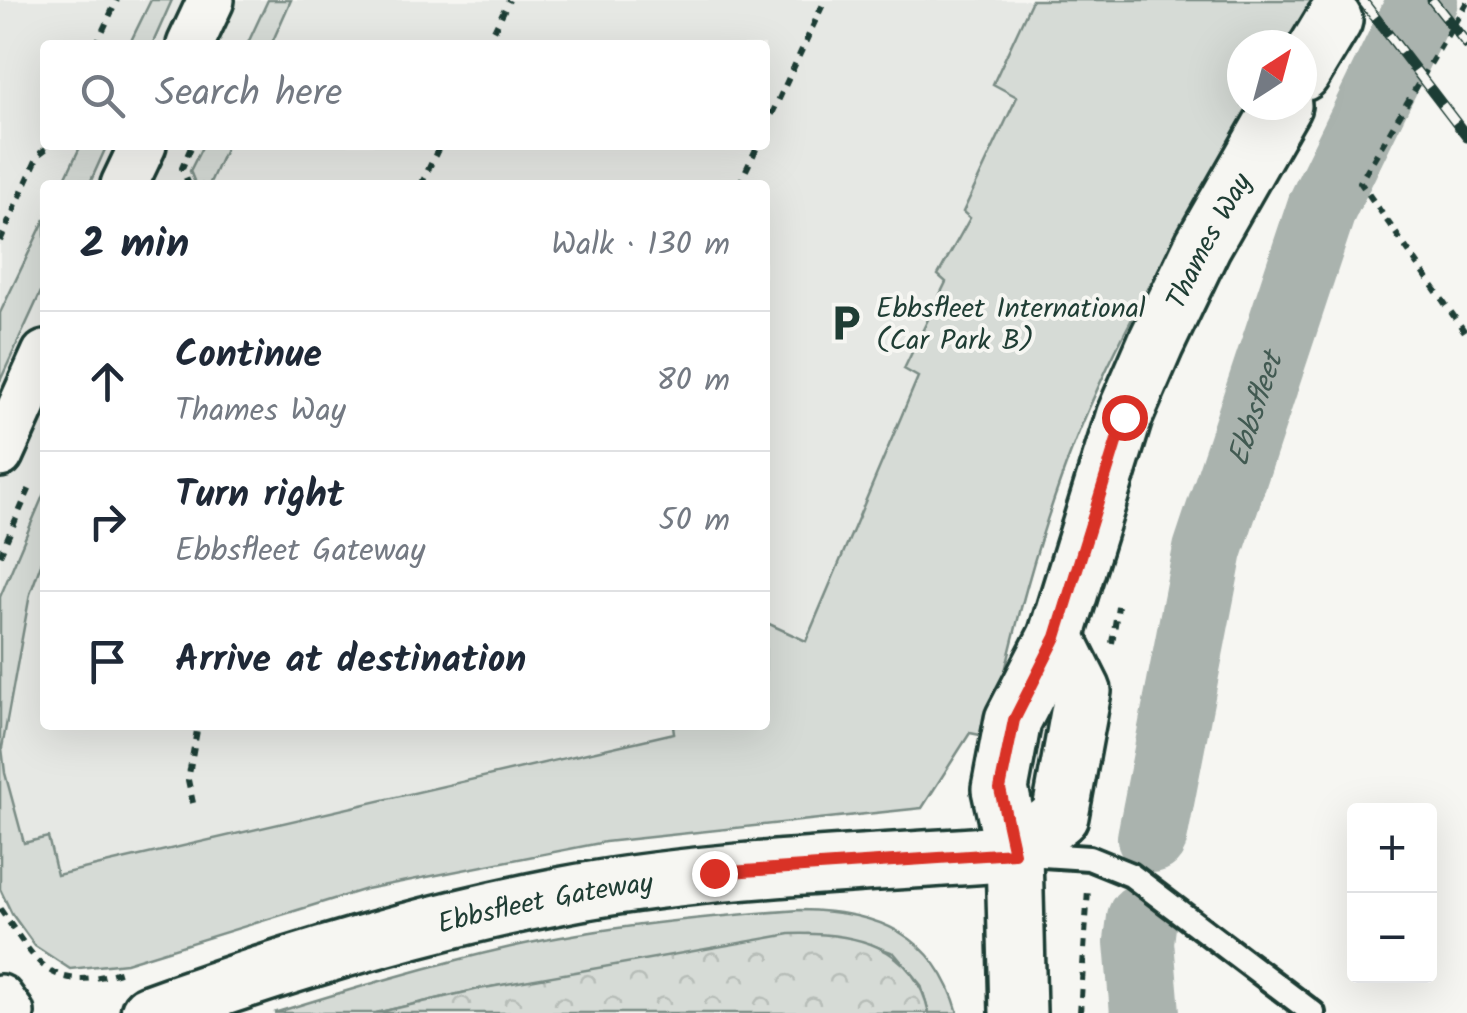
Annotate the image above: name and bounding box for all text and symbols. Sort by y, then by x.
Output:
north arrow [1227,30,1317,120]
search box [40,40,770,150]
text: Search here [155,65,342,125]
icon: search [75,68,130,123]
street label: Thames Way [1155,164,1265,318]
text: 2 min [80,212,189,279]
text: Walk · 130 m [551,220,730,271]
place label: Ebbsfleet International (Car Park B) [876,287,1146,364]
parking icon: Ebbsfleet International (Car Park B) [825,302,867,344]
text: Continue [175,326,322,386]
water label: Ebbsfleet [1216,342,1299,473]
icon: ahead [80,354,135,409]
text: 80 m [656,356,730,407]
text: Thames Way [175,386,346,437]
route start [1102,395,1148,441]
text: Turn right [175,466,344,526]
icon: right [80,494,135,549]
text: 50 m [659,496,730,547]
text: Ebbsfleet Gateway [175,526,425,577]
text: Arrive at destination [175,631,526,691]
icon: arrive [80,634,135,689]
map controls [1347,803,1437,983]
button: + [1347,803,1437,893]
route end [692,851,738,897]
street label: Ebbsfleet Gateway [433,861,657,947]
button: − [1347,893,1437,983]

